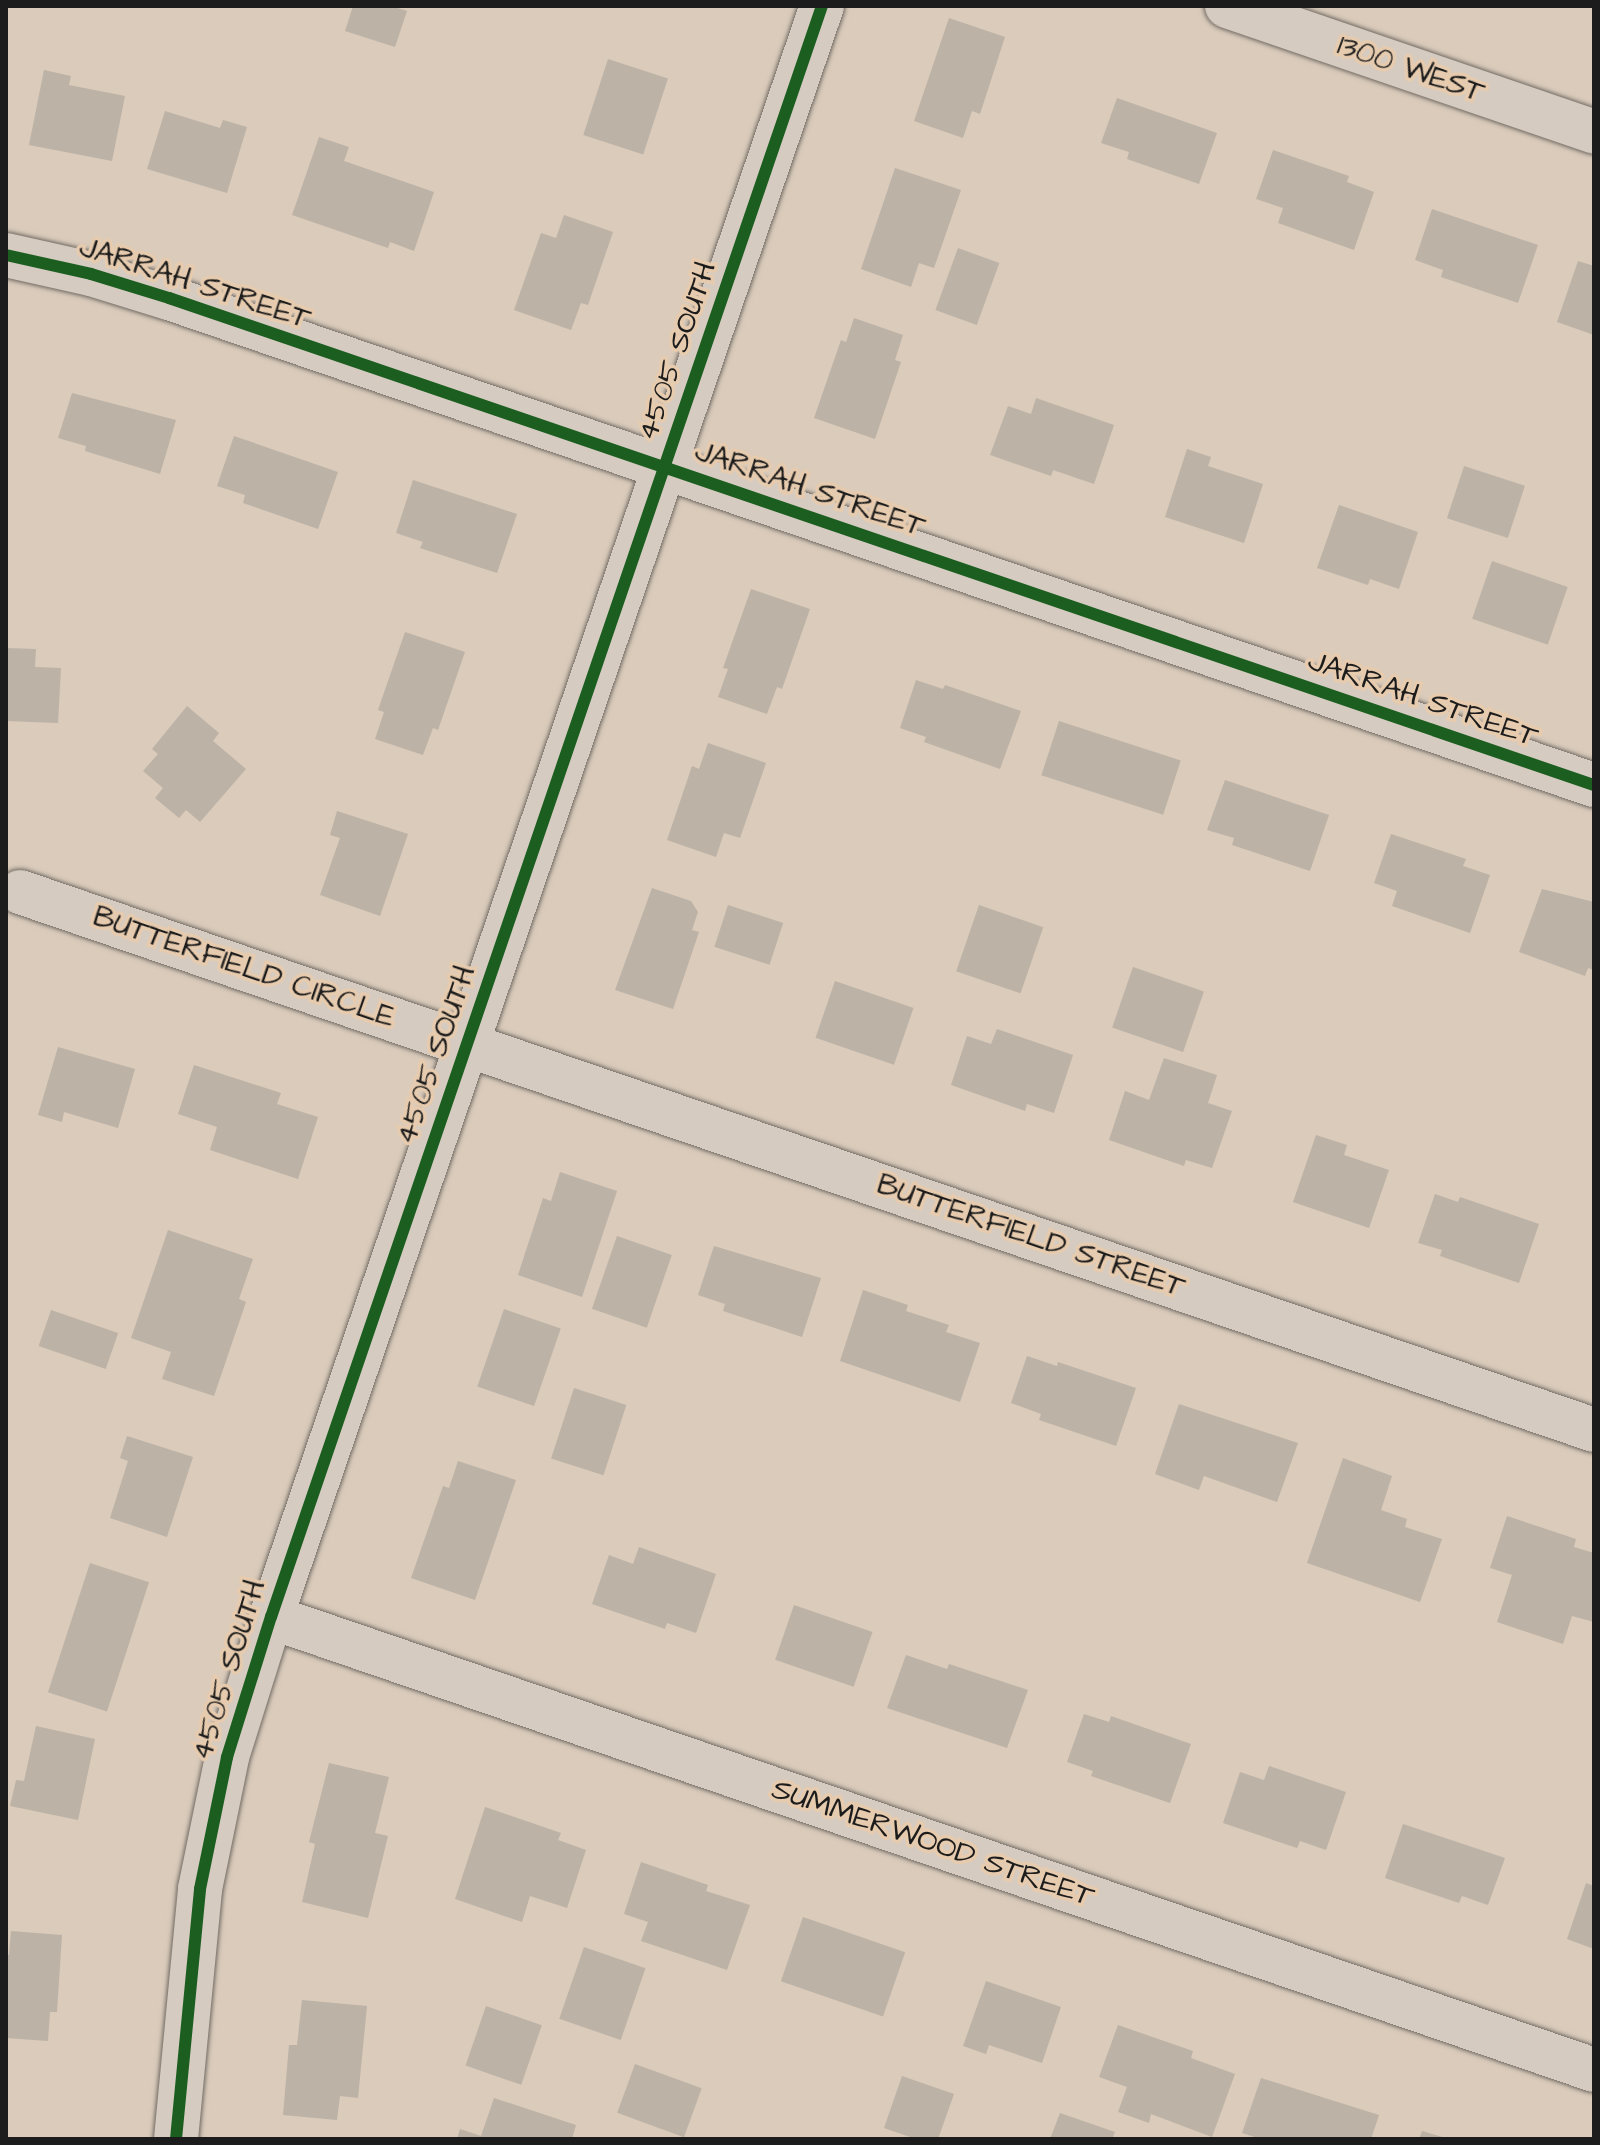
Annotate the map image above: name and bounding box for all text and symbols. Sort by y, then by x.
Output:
street label: 1300 WEST [1333,27,1489,111]
street label: JARRAH STREET [75,229,315,337]
street label: 4505 SOUTH [630,257,724,445]
street label: JARRAH STREET [690,433,930,545]
street label: JARRAH STREET [1303,643,1543,755]
street label: BUTTERFIELD CIRCLE [88,898,400,1036]
street label: 4505 SOUTH [389,961,483,1149]
street label: BUTTERFIELD STREET [872,1166,1190,1306]
street label: 4505 SOUTH [184,1575,274,1765]
street label: SUMMERWOOD STREET [767,1771,1099,1915]

